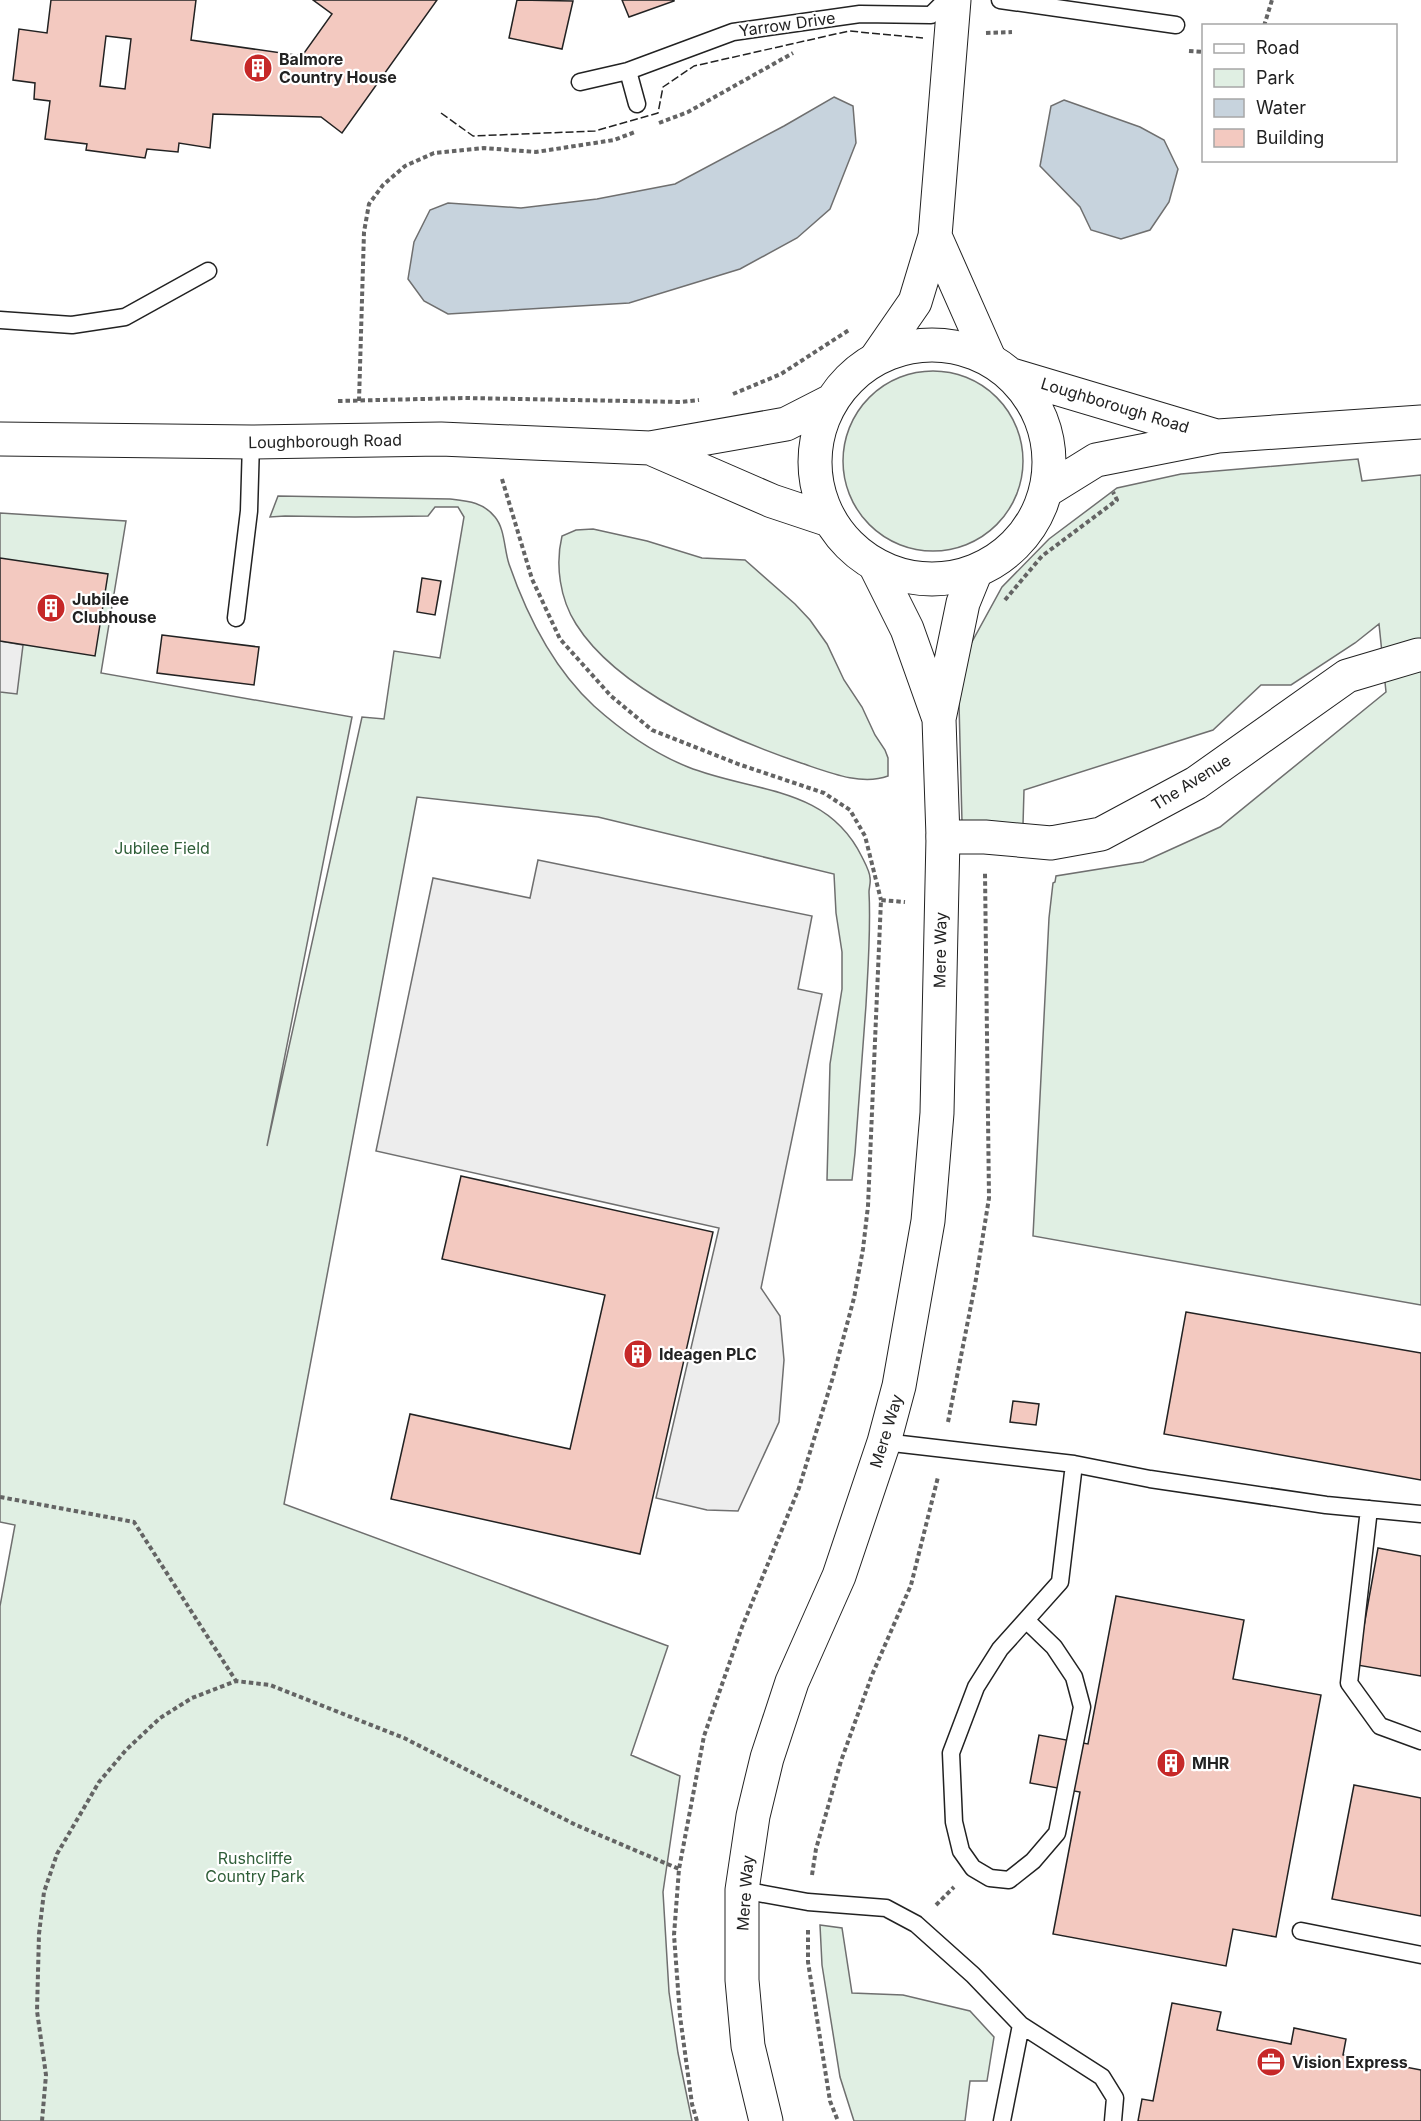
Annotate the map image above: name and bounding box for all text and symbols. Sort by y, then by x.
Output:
street label: Yarrow Drive [737,7,837,41]
legend [1202,24,1397,162]
text: Road [1256,37,1299,58]
place label: Balmore Country House [279,49,397,87]
building icon: Balmore Country House [242,52,274,84]
text: Park [1256,67,1295,88]
text: Water [1256,97,1306,118]
text: Building [1256,127,1324,148]
street label: Loughborough Road [1038,373,1192,437]
street label: Loughborough Road [248,430,402,452]
place label: Jubilee Clubhouse [72,589,156,627]
building icon: Jubilee Clubhouse [35,592,67,624]
street label: The Avenue [1148,750,1234,814]
park label: Jubilee Field [114,838,210,858]
street label: Mere Way [929,912,951,988]
building icon: Ideagen PLC [622,1338,654,1370]
place label: Ideagen PLC [659,1344,757,1364]
street label: Mere Way [865,1392,907,1470]
building icon: MHR [1155,1747,1187,1779]
place label: MHR [1192,1753,1230,1773]
park label: Rushcliffe Country Park [205,1848,305,1886]
street label: Mere Way [732,1854,758,1932]
office icon: Vision Express [1255,2046,1287,2078]
place label: Vision Express [1292,2052,1408,2072]

